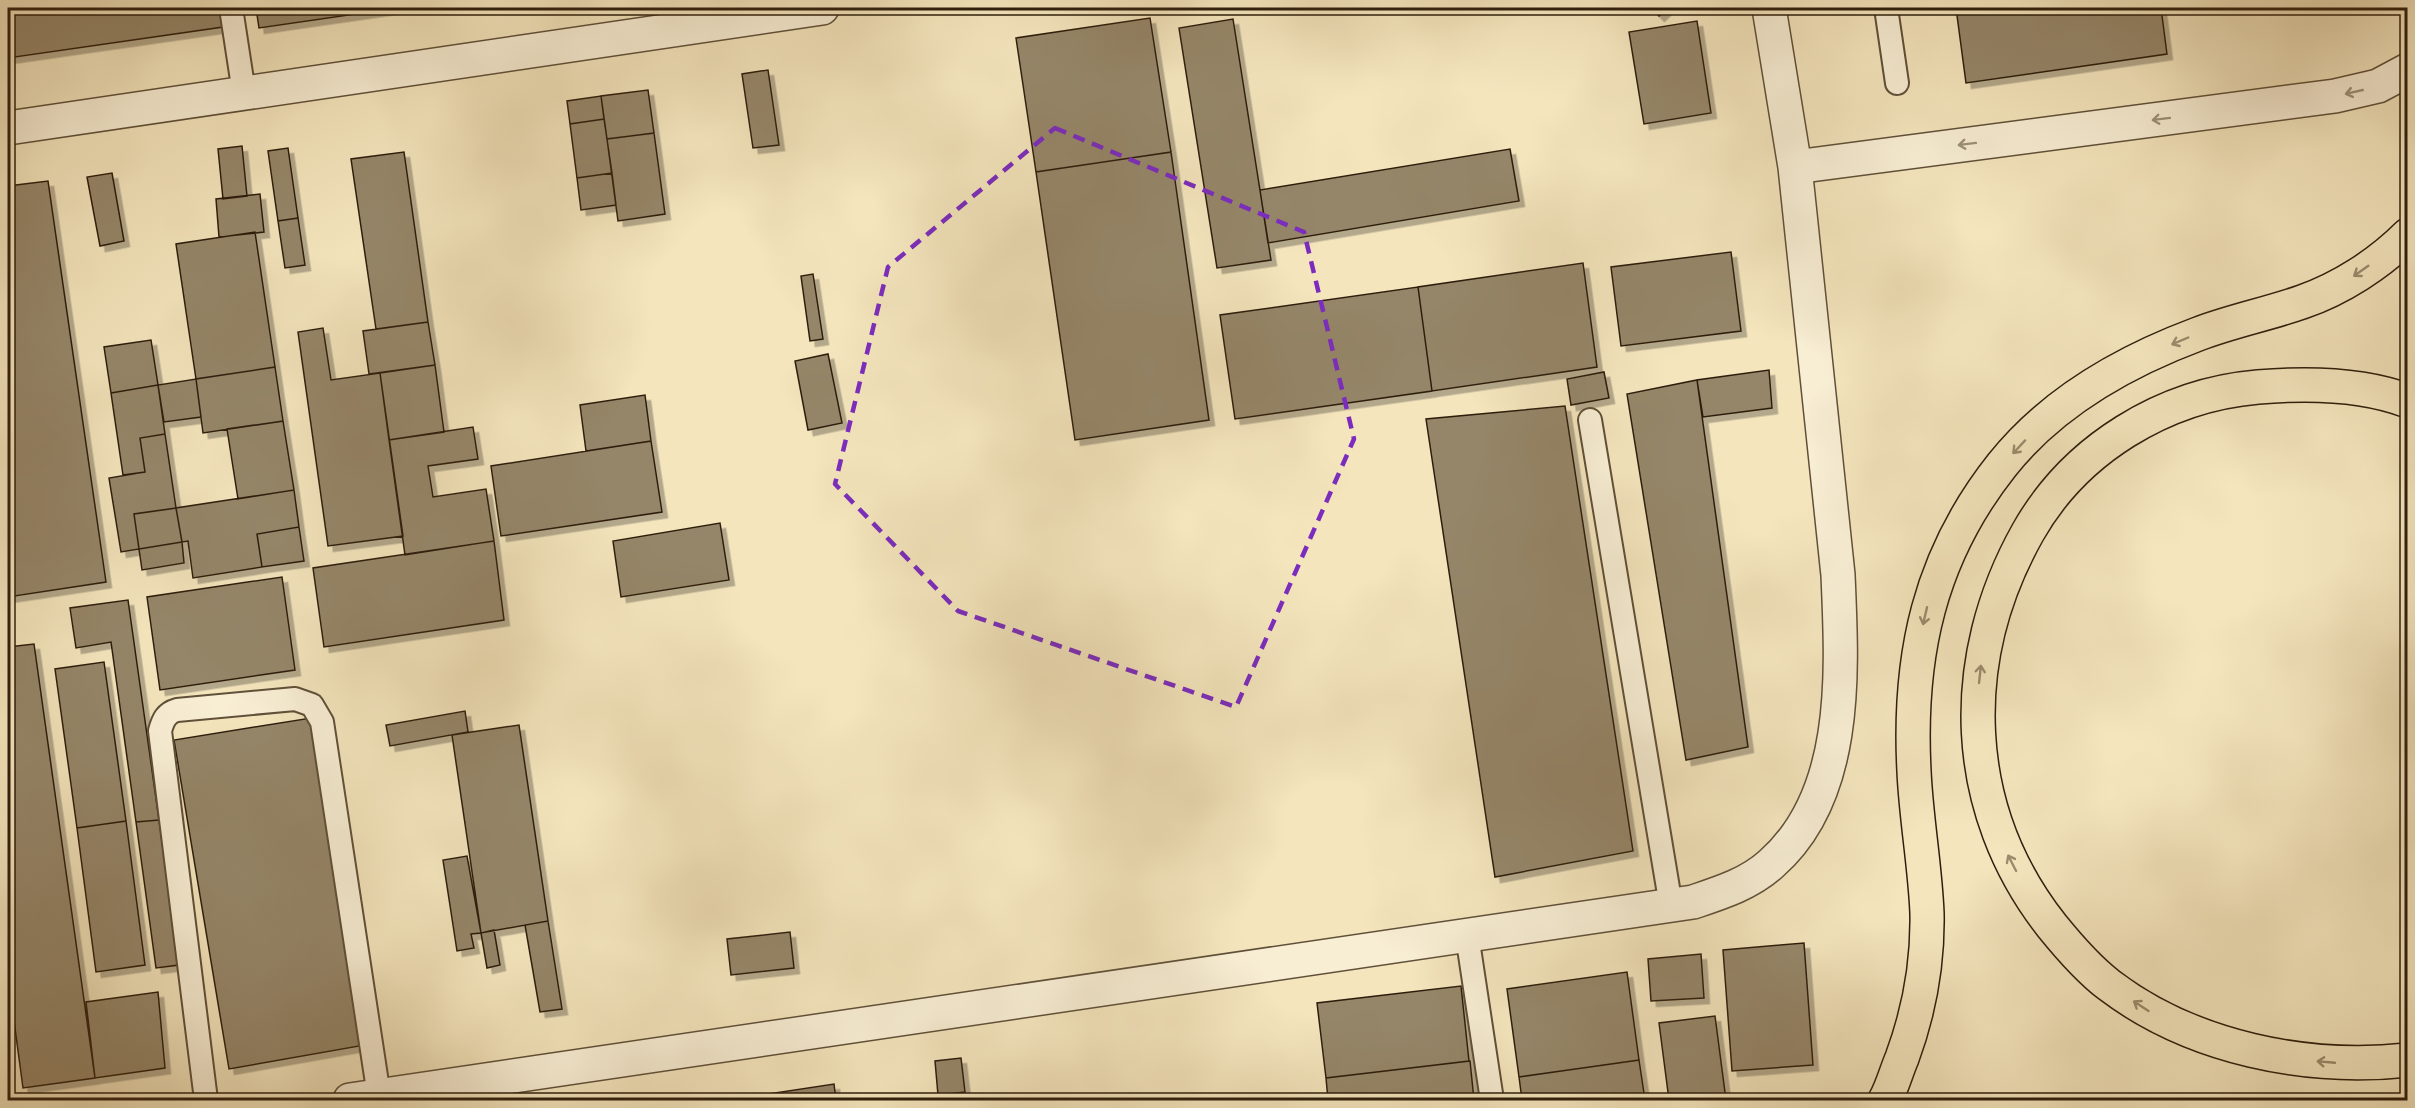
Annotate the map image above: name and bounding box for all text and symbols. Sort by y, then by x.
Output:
one-way arrow [2345,87,2364,98]
one-way arrow [2151,114,2171,125]
one-way arrow [1958,139,1978,150]
one-way arrow [2354,265,2370,277]
one-way arrow [2172,336,2190,347]
one-way arrow [2012,439,2026,454]
one-way arrow [1919,606,1930,625]
one-way arrow [1975,664,1986,684]
one-way arrow [2006,855,2017,873]
one-way arrow [2133,999,2150,1011]
one-way arrow [2317,1056,2337,1067]

